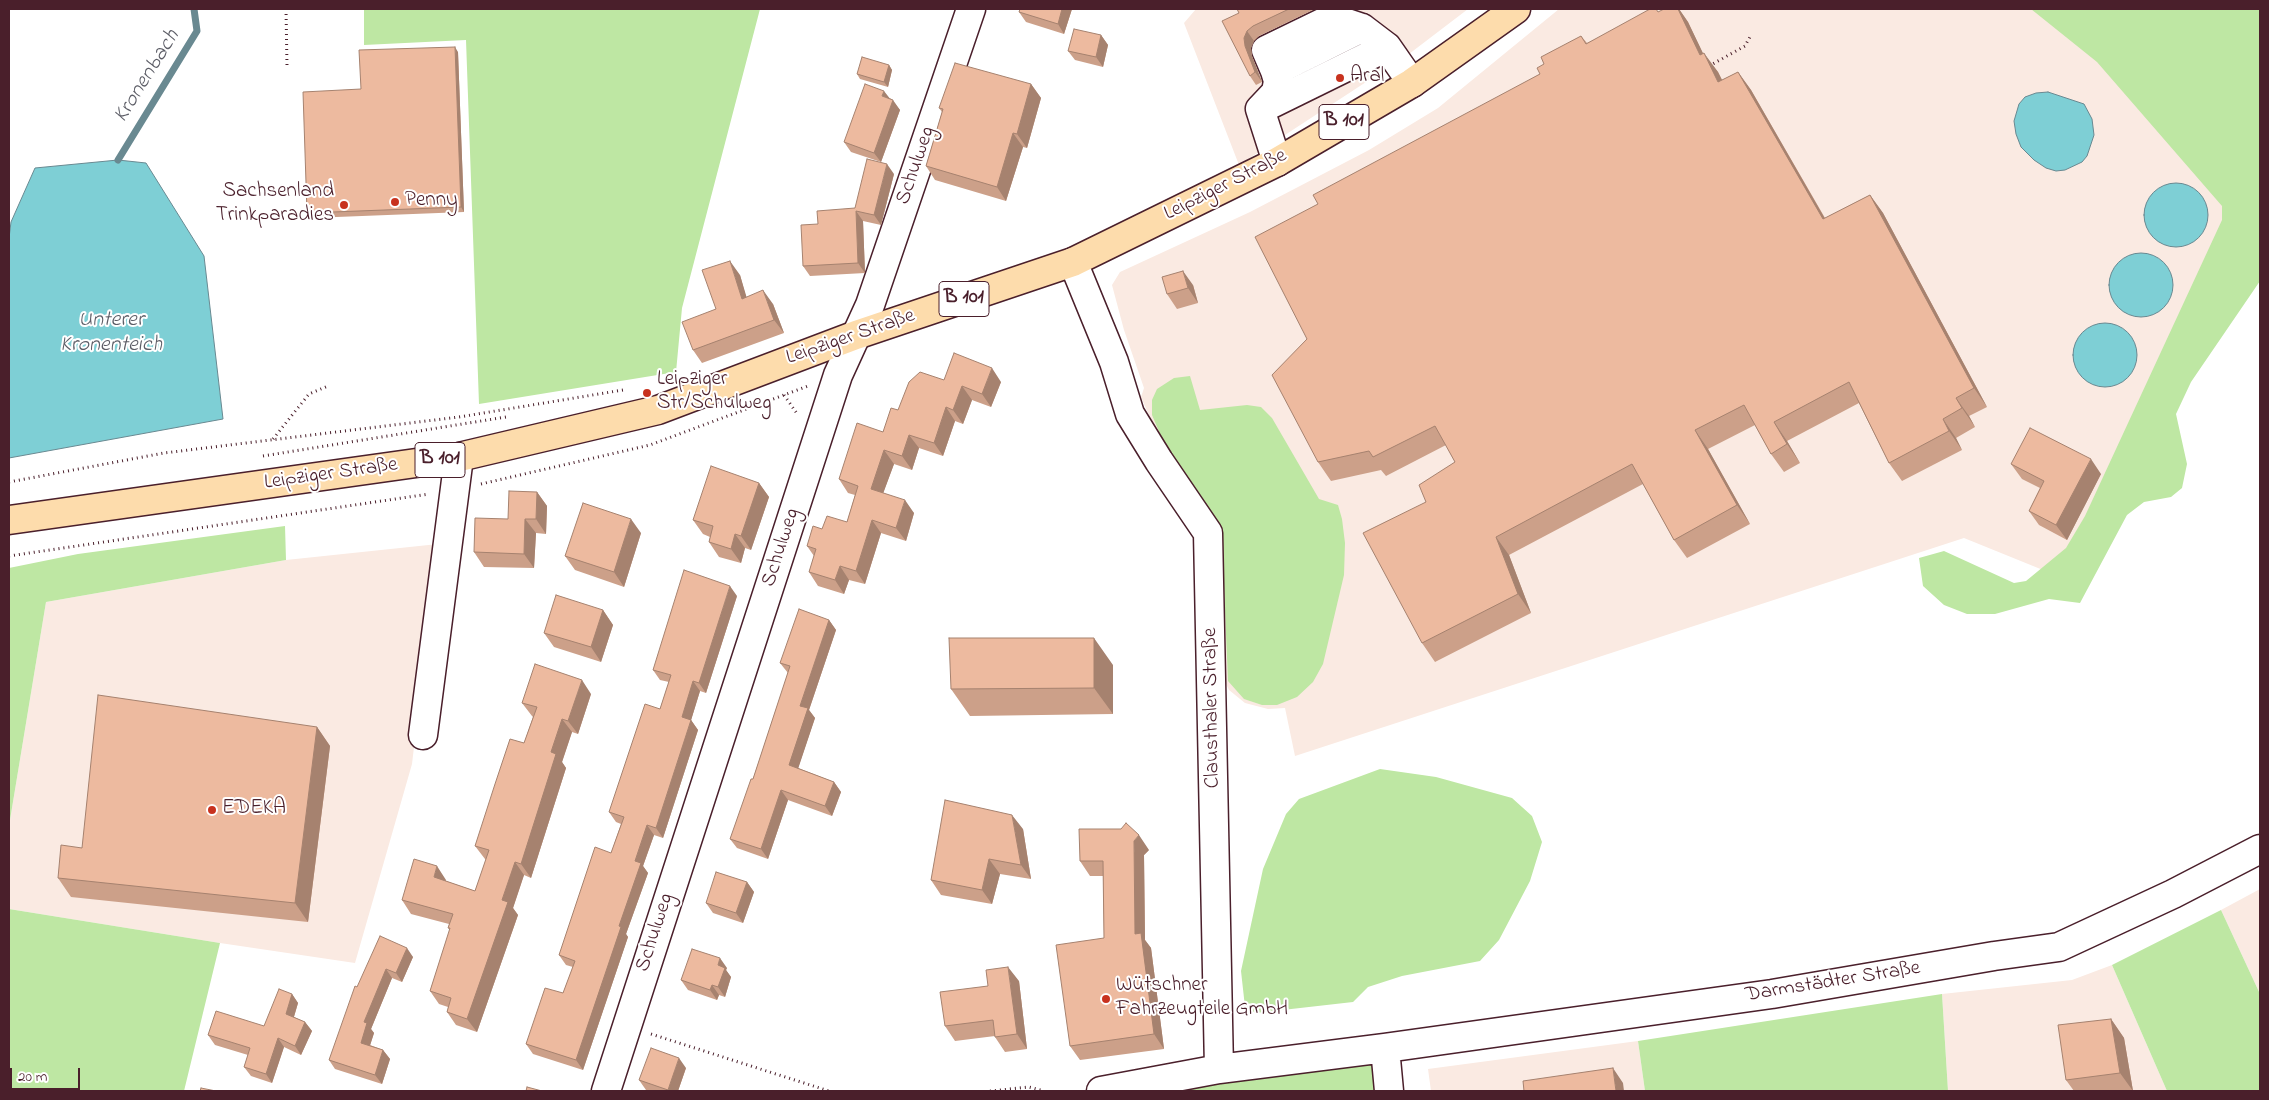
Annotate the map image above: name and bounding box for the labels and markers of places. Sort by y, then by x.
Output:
place label: Aral [1350,65,1384,91]
marker: Aral [1334,72,1346,84]
place label: Sachsenland Trinkparadies [216,180,334,230]
place label: Penny [405,189,458,215]
marker: Penny [389,196,401,208]
marker: Sachsenland Trinkparadies [338,199,350,211]
place label: Leipziger Str/Schulweg [657,368,771,418]
marker: Leipziger Str/Schulweg [641,387,653,399]
place label: EDEKA [222,797,286,823]
marker: EDEKA [206,804,218,816]
place label: Wütschner Fahrzeugteile GmbH [1116,974,1288,1024]
marker: Wütschner Fahrzeugteile GmbH [1100,993,1112,1005]

